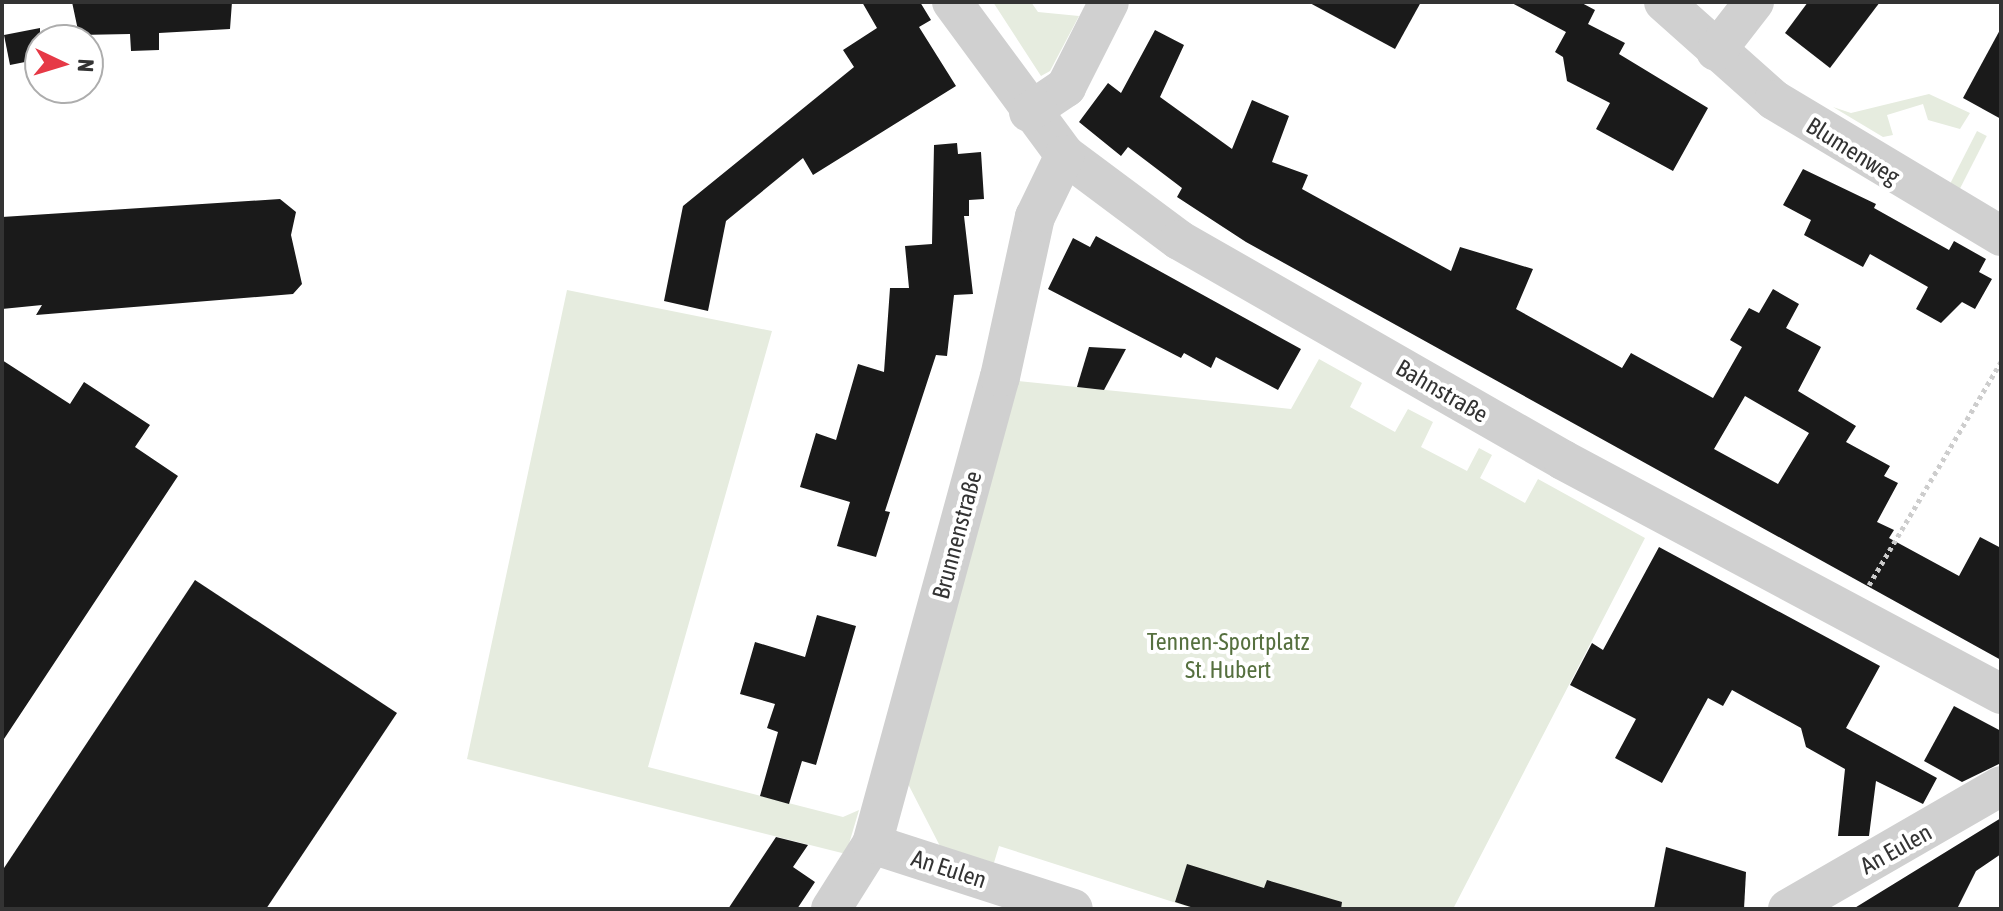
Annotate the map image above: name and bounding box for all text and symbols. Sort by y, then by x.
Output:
north arrow [24,24,104,104]
text: N [73,58,99,73]
street label: Blumenweg [1801,111,1905,191]
street label: Bahnstraße [1391,353,1493,429]
street label: Brunnenstraße [926,468,988,602]
park label: Tennen-Sportplatz St. Hubert [1147,628,1309,684]
street label: An Eulen [1855,818,1937,880]
street label: An Eulen [908,843,990,895]

